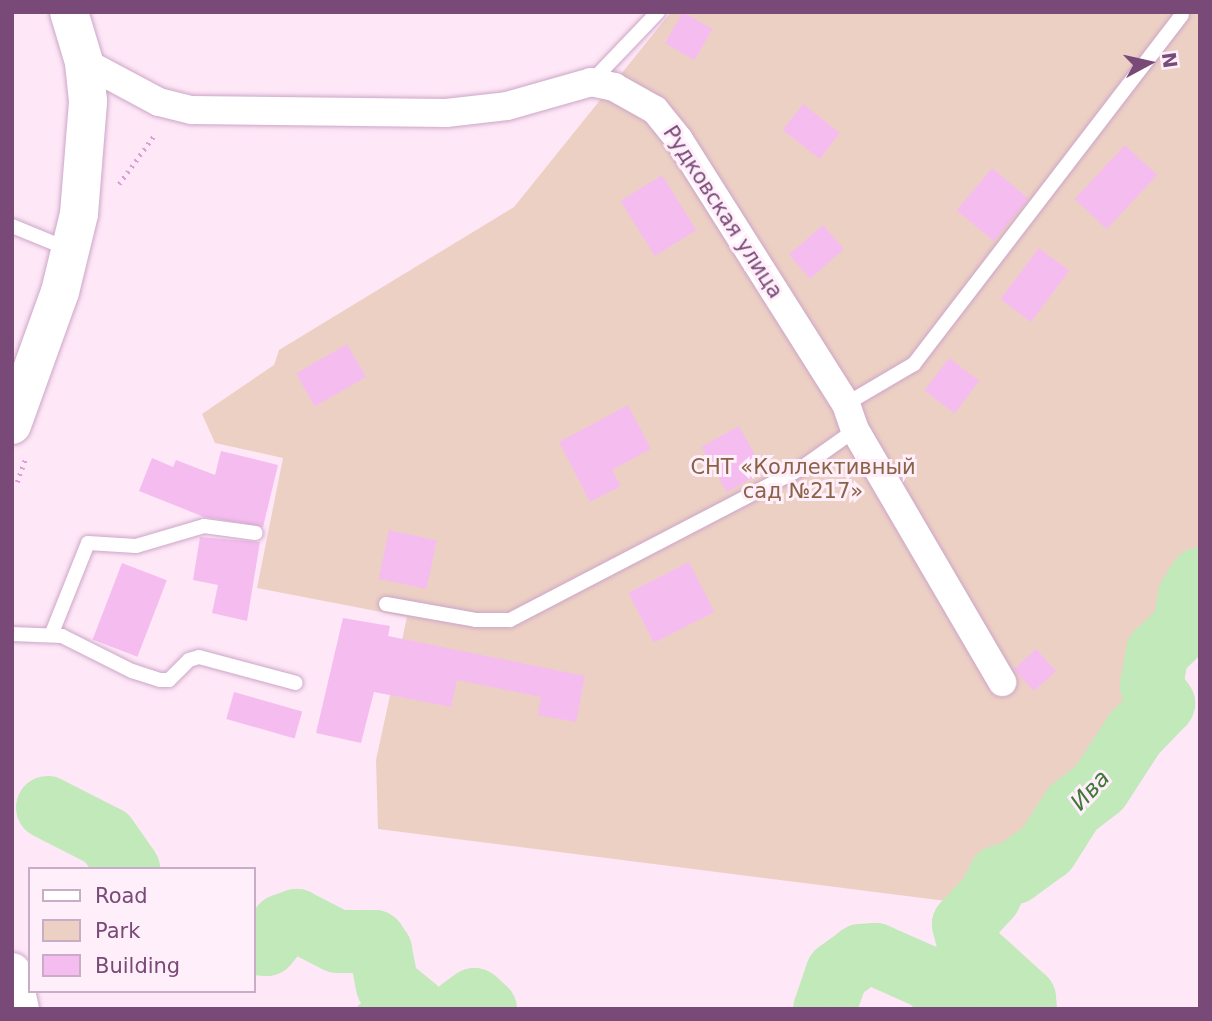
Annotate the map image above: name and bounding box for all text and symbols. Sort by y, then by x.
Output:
north arrow [1114,28,1184,98]
text: N [1158,51,1182,69]
street label: Рудковская улица [658,121,788,303]
park label: СНТ «Коллективный сад №217» [690,454,916,504]
water label: Ива [1065,764,1115,816]
legend [28,867,256,993]
text: Road [95,884,148,908]
text: Park [95,919,140,943]
text: Building [95,954,180,978]

